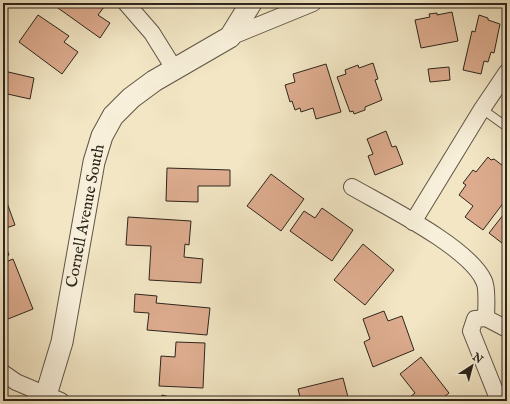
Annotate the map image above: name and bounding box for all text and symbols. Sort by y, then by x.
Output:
street label: Cornell Avenue South [62,142,110,289]
north arrow [452,346,492,386]
text: N [469,350,486,367]

